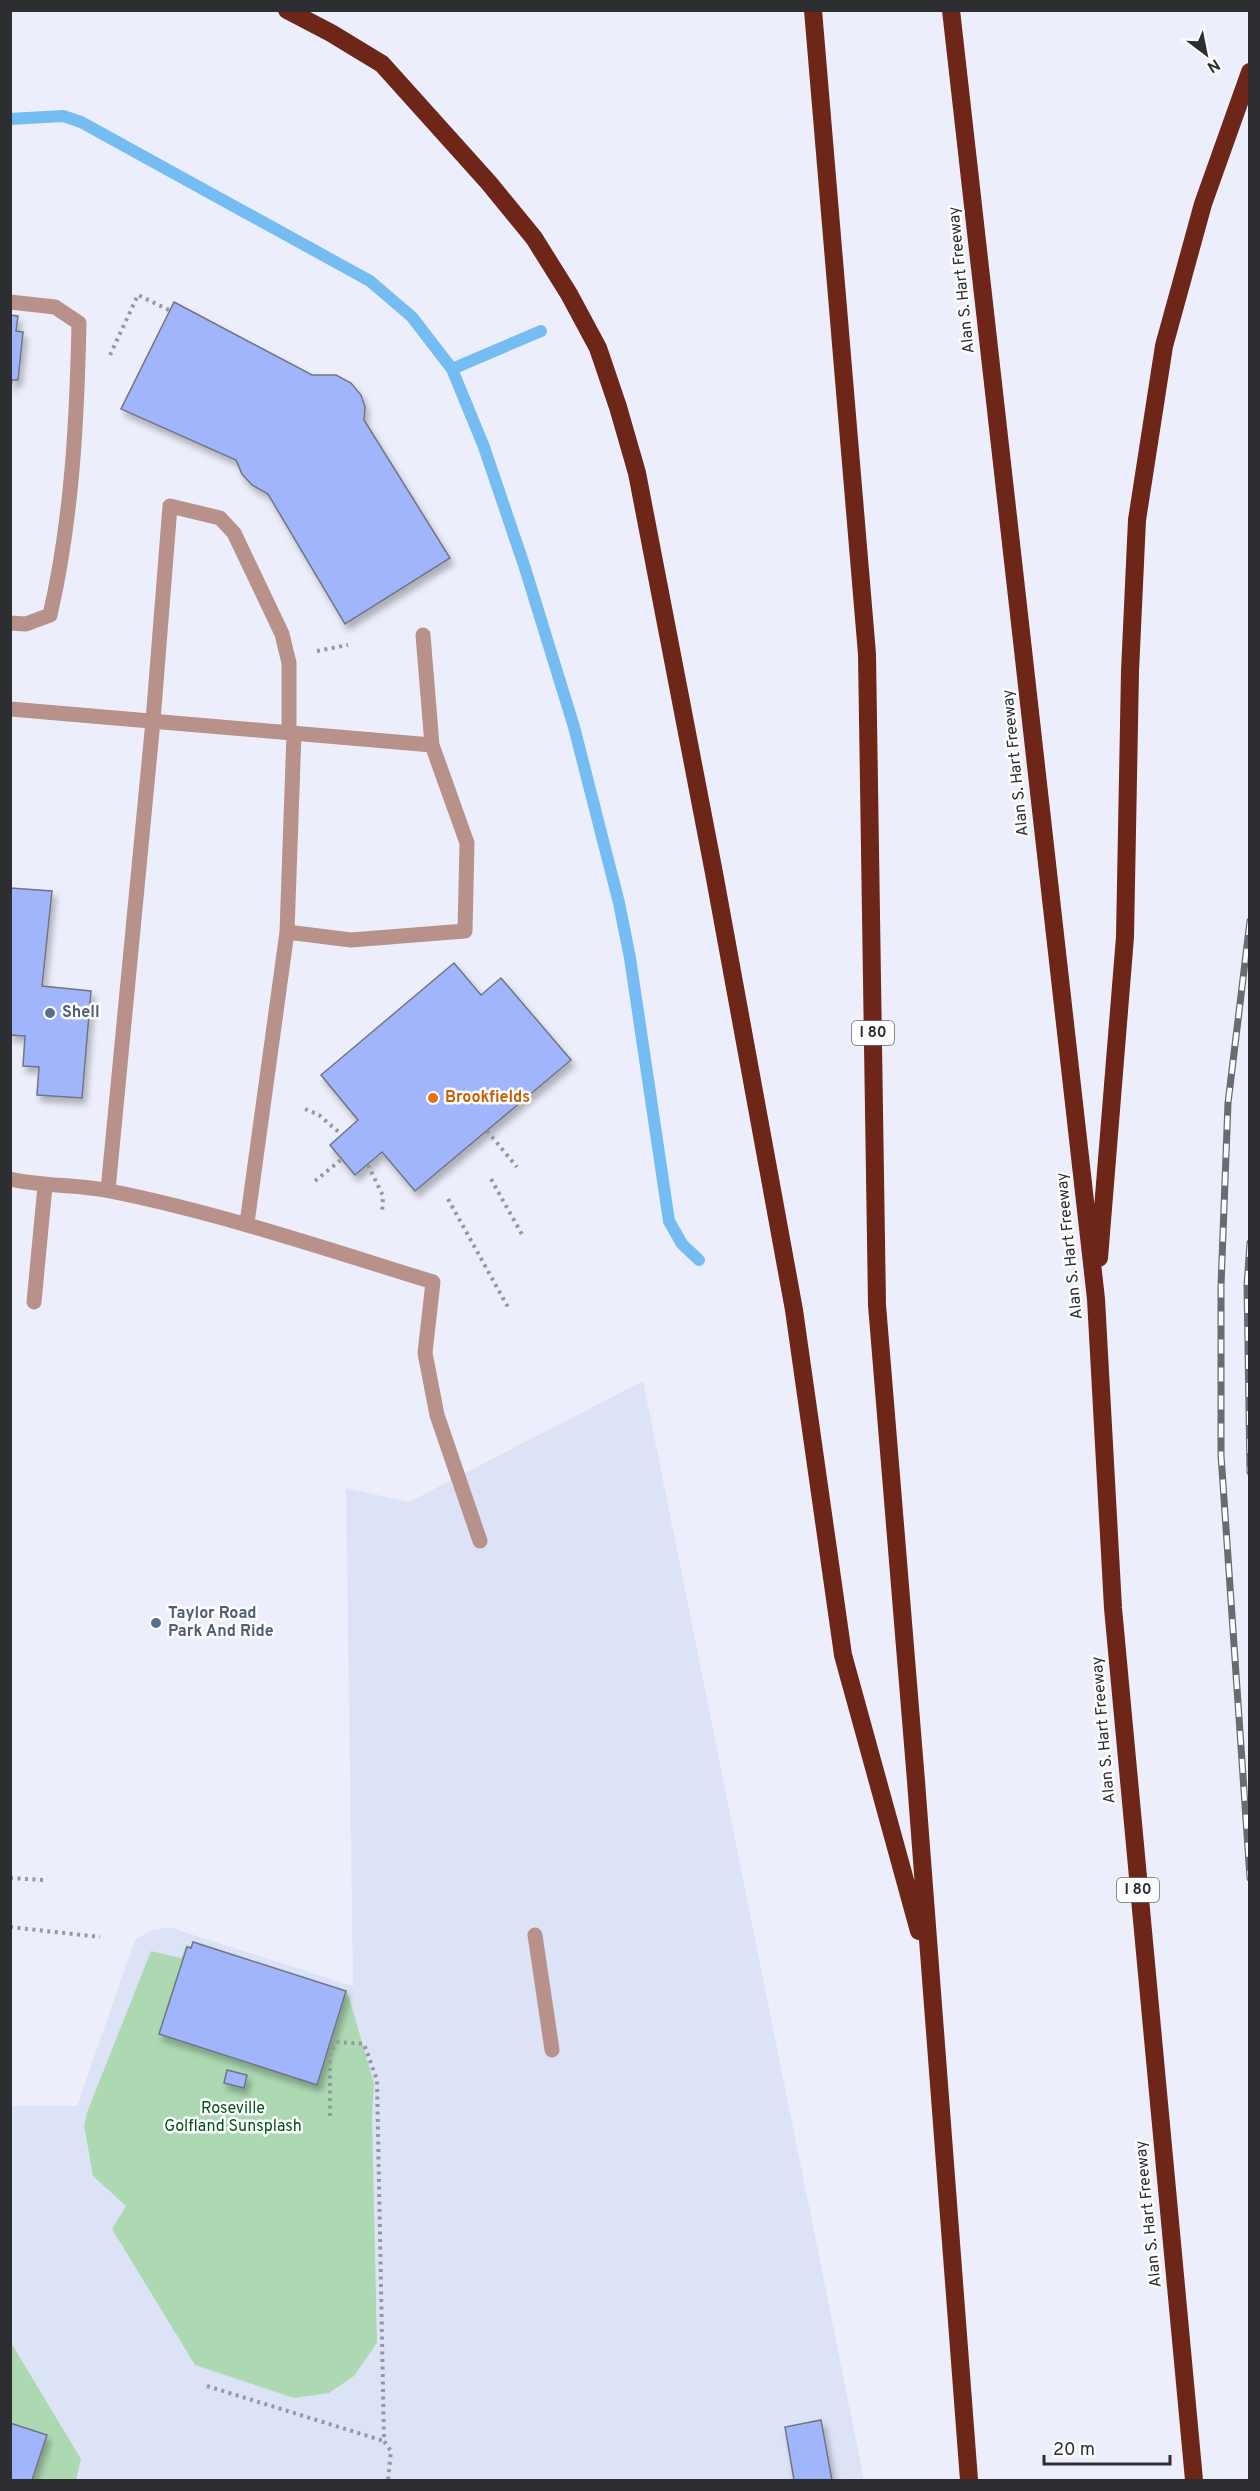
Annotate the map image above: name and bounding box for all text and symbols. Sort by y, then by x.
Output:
north arrow [1176,24,1236,84]
text: N [1203,53,1223,77]
street label: Alan S. Hart Freeway [944,205,980,355]
street label: Alan S. Hart Freeway [998,688,1034,838]
place label: Shell [62,1003,100,1023]
marker: Shell [43,1006,57,1020]
road number: I 80 [852,1021,894,1045]
place label: Brookfields [445,1088,530,1108]
marker: Brookfields [426,1091,440,1105]
street label: Alan S. Hart Freeway [1052,1171,1088,1321]
place label: Taylor Road Park And Ride [168,1604,274,1642]
marker: Taylor Road Park And Ride [149,1616,163,1630]
street label: Alan S. Hart Freeway [1088,1656,1120,1804]
road number: I 80 [1117,1878,1159,1902]
park label: Roseville Golfland Sunsplash [164,2099,302,2137]
street label: Alan S. Hart Freeway [1131,2139,1167,2289]
scale bar [1044,2428,1170,2466]
text: 20 m [1053,2439,1095,2462]

